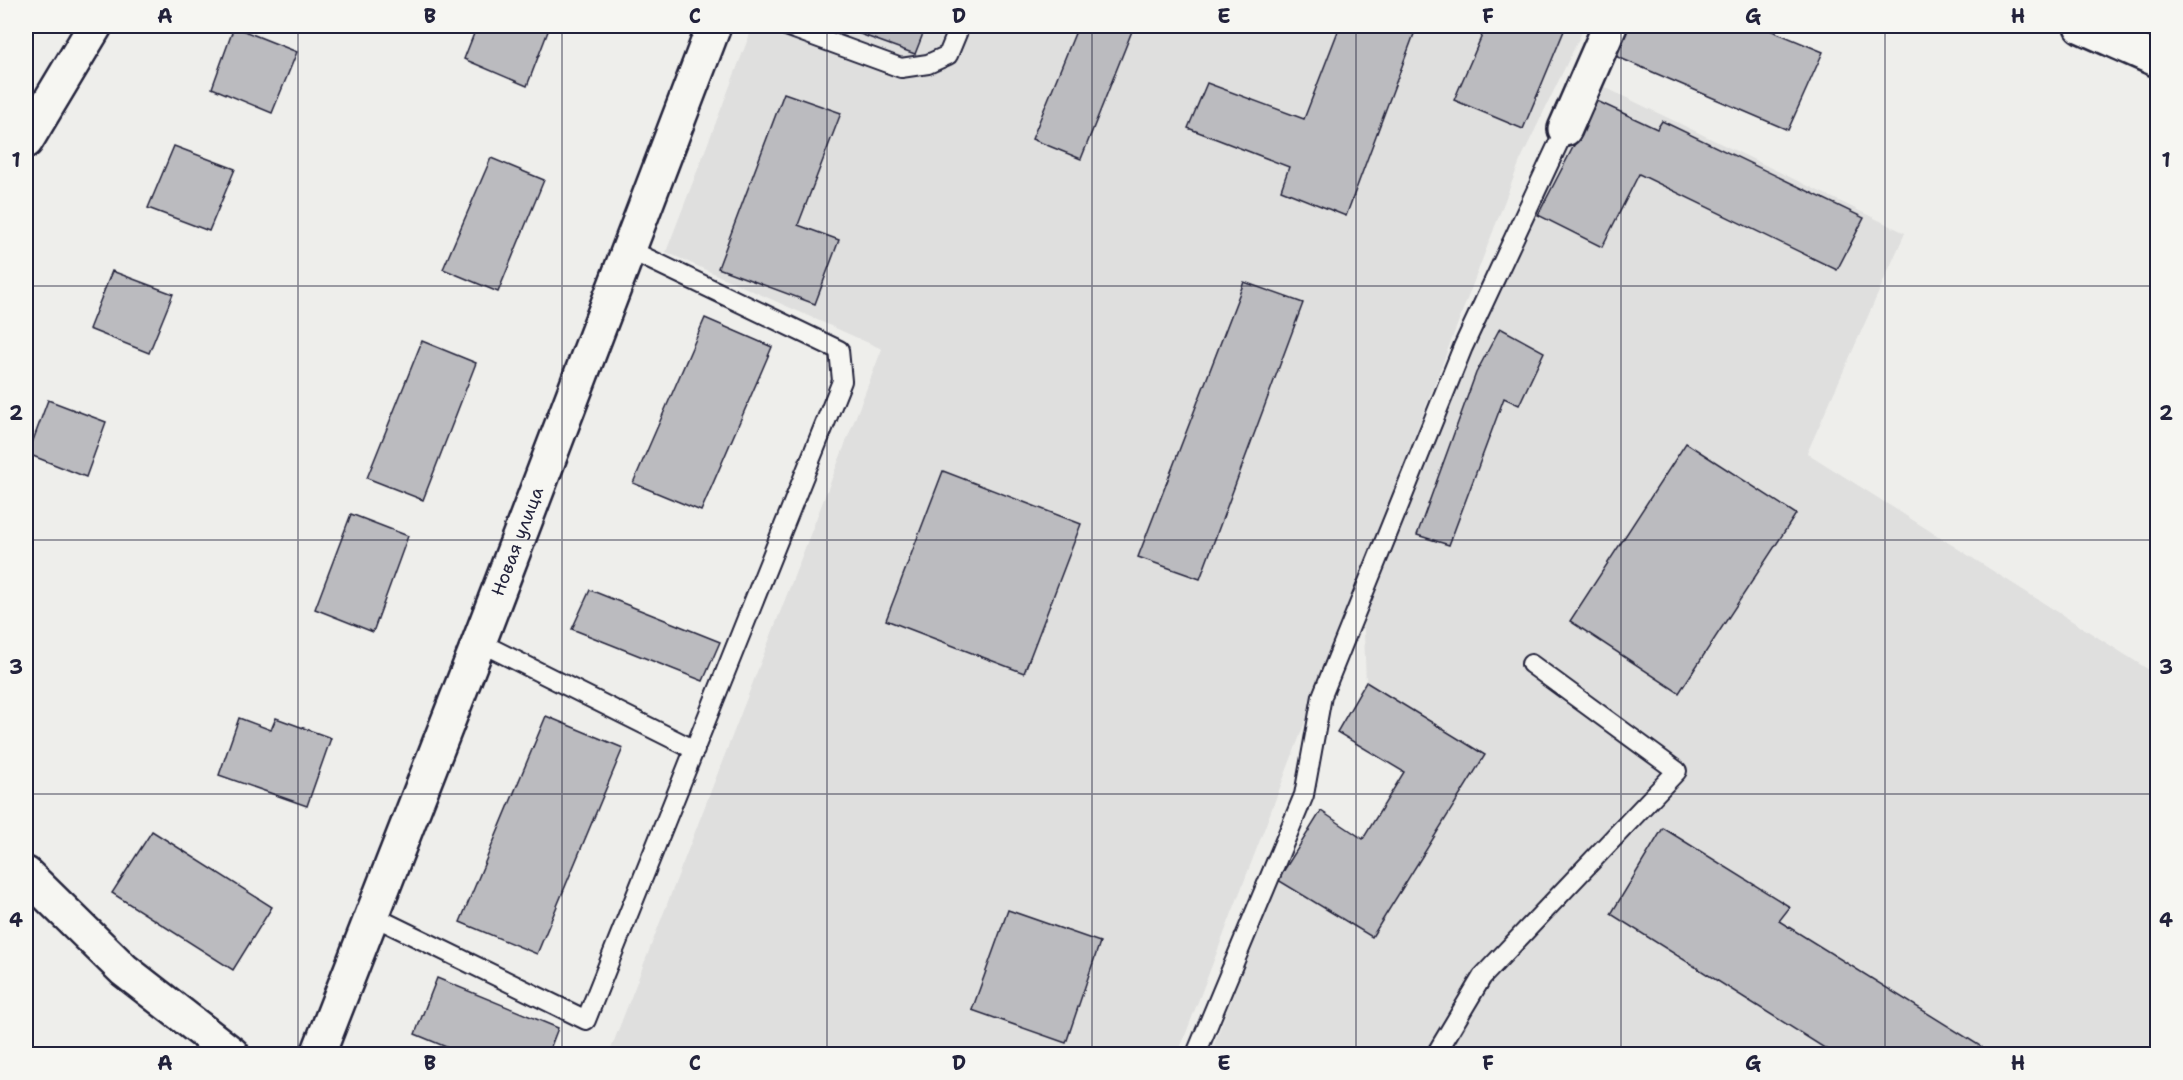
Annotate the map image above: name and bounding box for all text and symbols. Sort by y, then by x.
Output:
text: A [157,3,173,29]
text: B [424,3,436,29]
text: C [689,3,701,29]
text: D [952,3,966,29]
text: E [1217,3,1231,29]
text: F [1482,3,1494,29]
text: G [1745,3,1761,29]
text: H [2011,3,2025,29]
text: 1 [11,147,21,173]
text: 1 [2161,147,2171,173]
text: 2 [9,400,23,426]
text: 2 [2159,400,2173,426]
street label: Новая улица [486,483,549,599]
text: 3 [9,654,23,680]
text: 3 [2159,654,2173,680]
text: 4 [9,907,23,933]
text: 4 [2159,907,2173,933]
text: A [157,1050,173,1076]
text: B [424,1050,436,1076]
text: C [689,1050,701,1076]
text: D [952,1050,966,1076]
text: E [1217,1050,1231,1076]
text: F [1482,1050,1494,1076]
text: G [1745,1050,1761,1076]
text: H [2011,1050,2025,1076]

